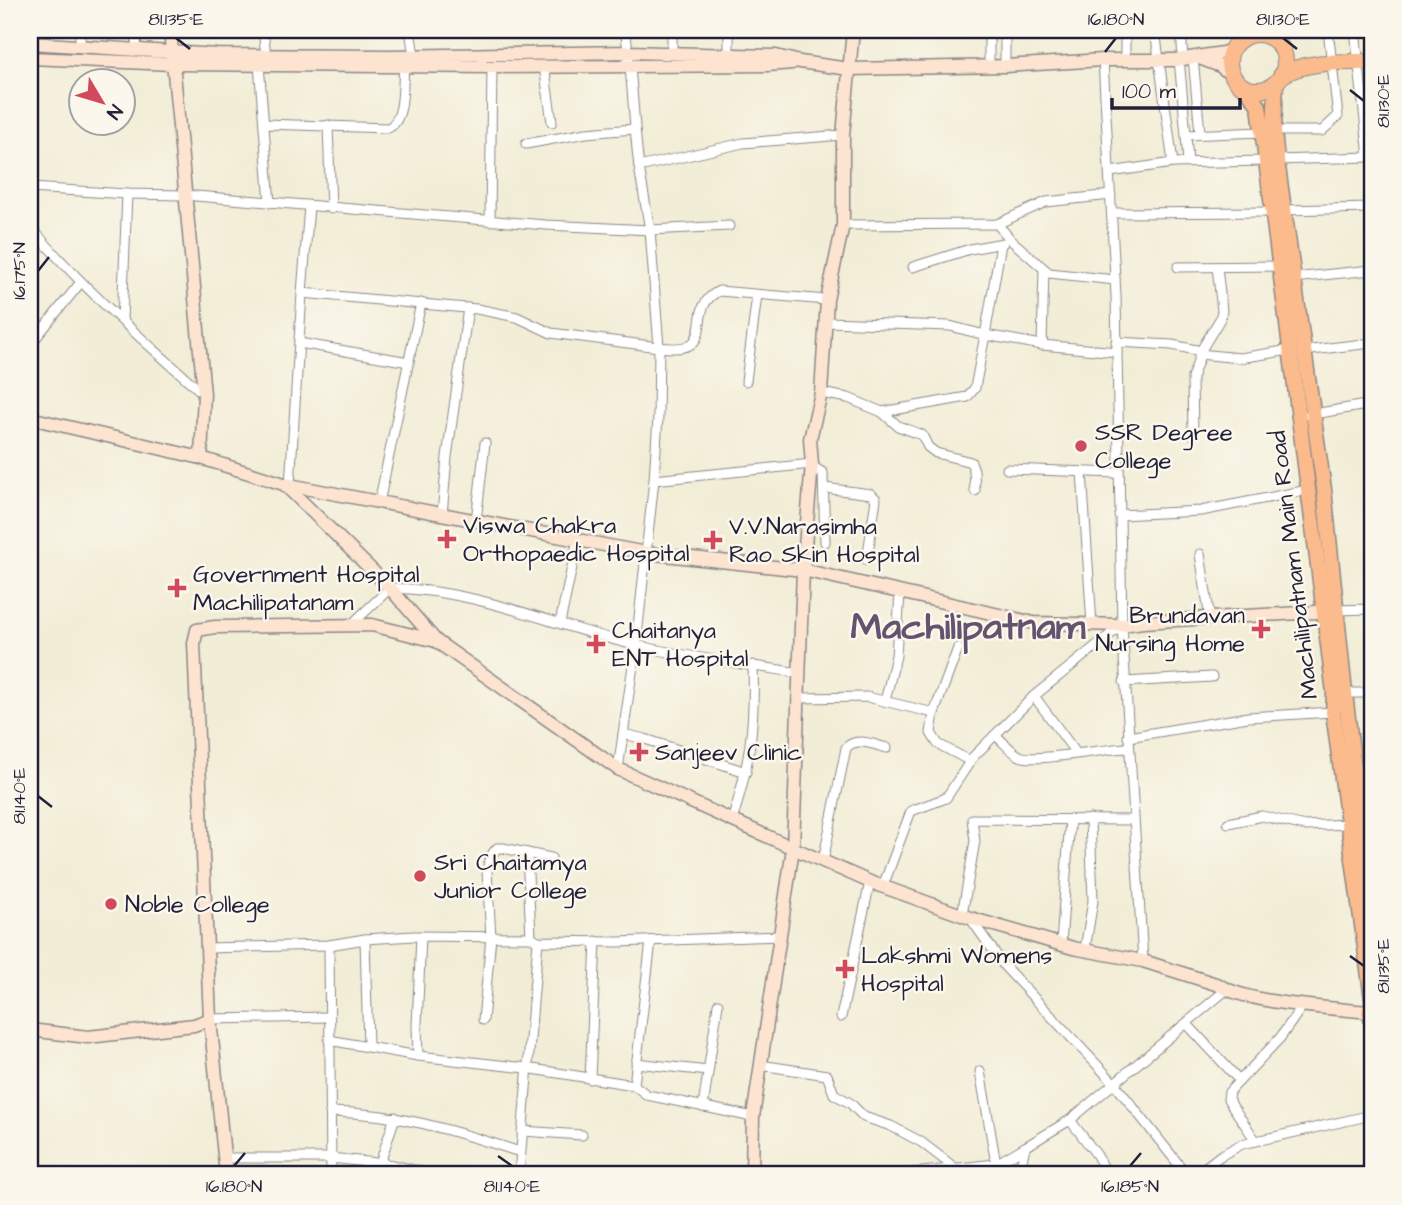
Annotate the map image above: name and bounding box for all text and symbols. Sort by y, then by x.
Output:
text: 81.135°E [148,7,204,32]
text: 16.180°N [1088,7,1144,32]
text: 81.130°E [1256,7,1310,32]
north arrow [66,66,136,136]
scale bar [1112,66,1239,110]
text: 81.130°E [1371,74,1396,128]
text: 100 m [1122,77,1177,106]
text: N [100,99,129,125]
text: 16.175°N [7,242,32,300]
place label: SSR Degree College [1095,416,1233,479]
street label: Machilipatnam Main Road [1261,429,1327,701]
marker: SSR Degree College [1073,438,1089,454]
place label: Viswa Chakra Orthopaedic Hospital [463,509,689,571]
place label: V.V.Narasimha Rao Skin Hospital [729,510,920,572]
marker: Viswa Chakra Orthopaedic Hospital [437,529,457,549]
marker: V.V.Narasimha Rao Skin Hospital [703,530,723,550]
place label: Government Hospital Machilipatanam [193,558,420,620]
marker: Government Hospital Machilipatanam [167,578,187,598]
place label: Brundavan Nursing Home [1095,599,1245,662]
district label: Machilipatnam [851,602,1086,655]
place label: Chaitanya ENT Hospital [612,614,749,676]
marker: Brundavan Nursing Home [1251,619,1271,639]
marker: Chaitanya ENT Hospital [586,634,606,654]
place label: Sanjeev Clinic [655,736,802,770]
marker: Sanjeev Clinic [629,742,649,762]
text: 81.140°E [7,767,32,825]
place label: Sri Chaitamya Junior College [434,846,587,909]
marker: Sri Chaitamya Junior College [412,868,428,884]
place label: Noble College [125,888,270,923]
marker: Noble College [103,896,119,912]
text: 81.135°E [1371,938,1396,994]
place label: Lakshmi Womens Hospital [861,939,1052,1001]
marker: Lakshmi Womens Hospital [835,959,855,979]
text: 16.180°N [206,1174,262,1199]
text: 81.140°E [483,1174,541,1199]
text: 16.185°N [1101,1174,1159,1199]

